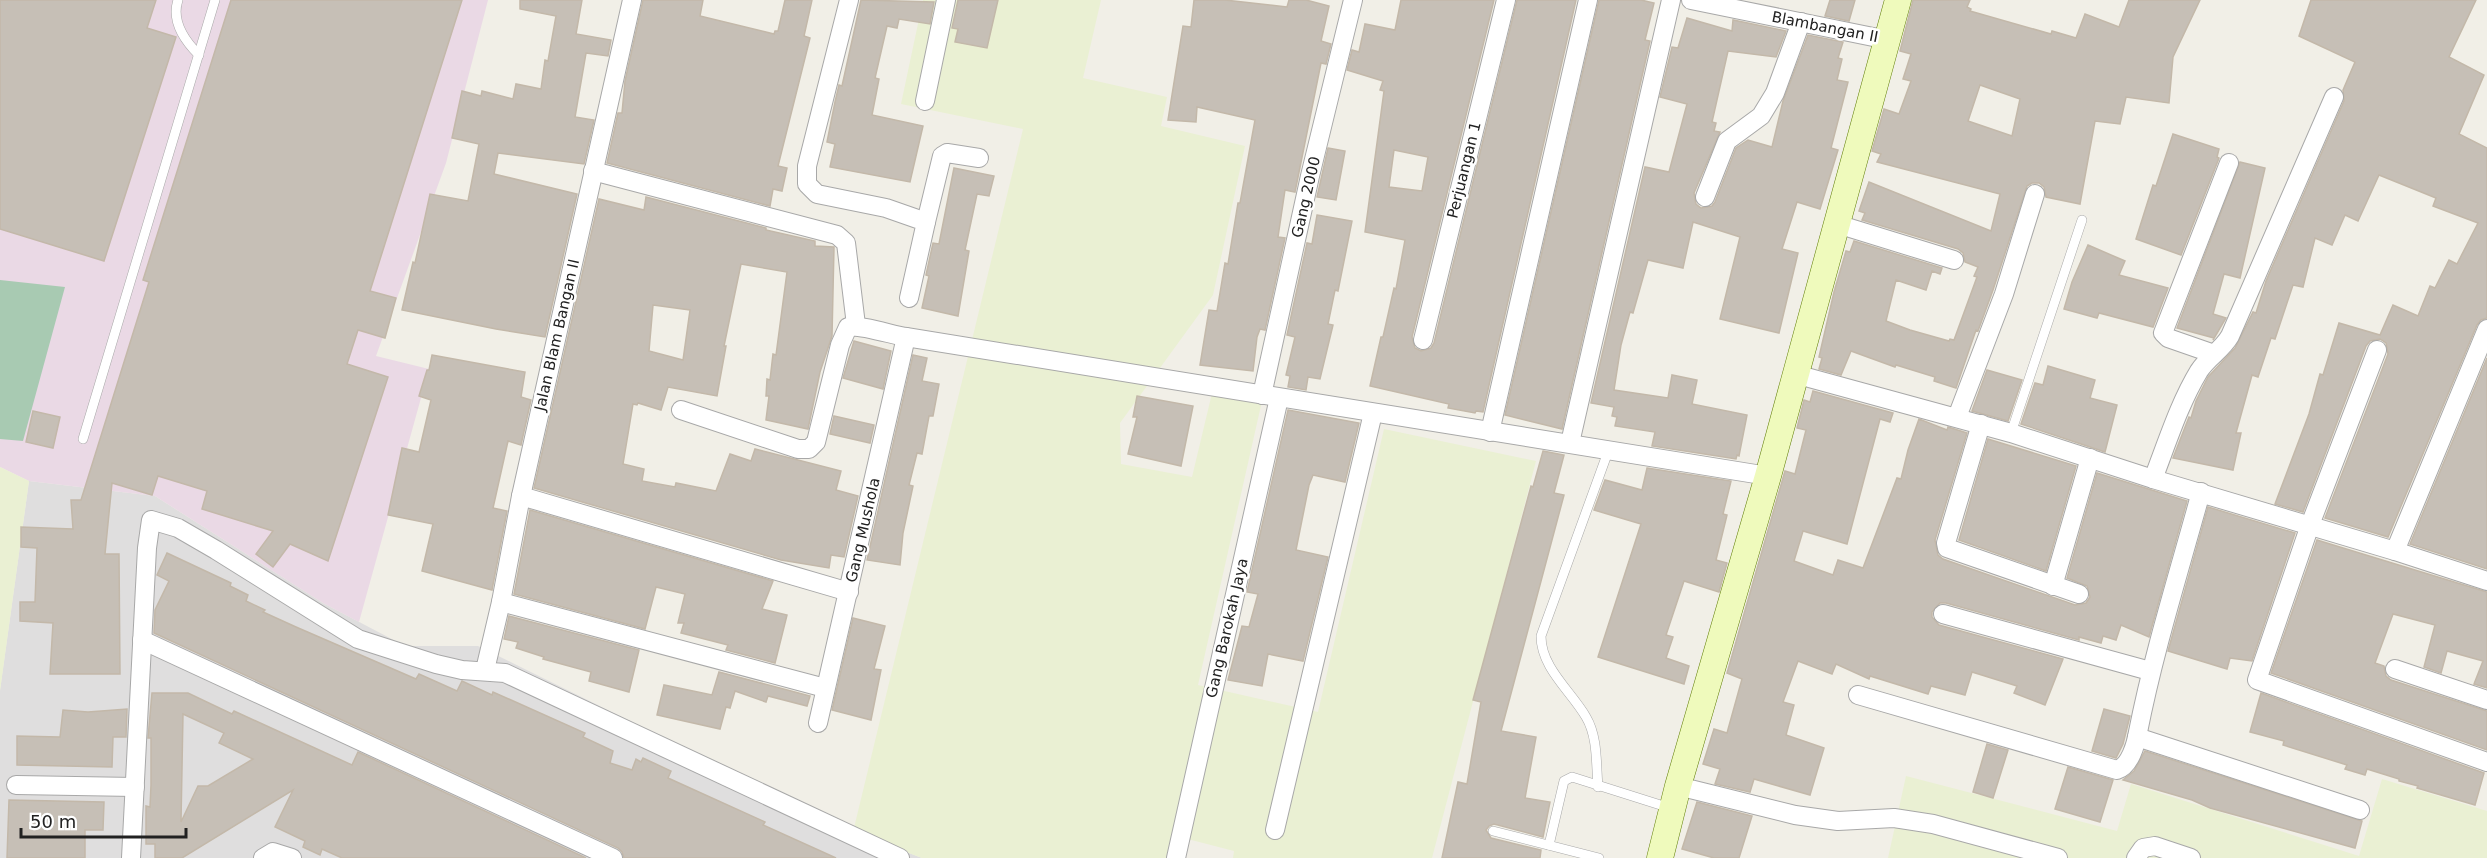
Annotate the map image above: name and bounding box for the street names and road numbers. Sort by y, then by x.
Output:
street label: Blambangan II [1770,8,1880,46]
street label: Perjuangan 1 [1443,120,1485,220]
street label: Gang 2000 [1288,155,1324,239]
street label: Jalan Blam Bangan II [531,257,583,414]
street label: Gang Mushola [842,476,884,584]
street label: Gang Barokah Jaya [1202,556,1252,700]

